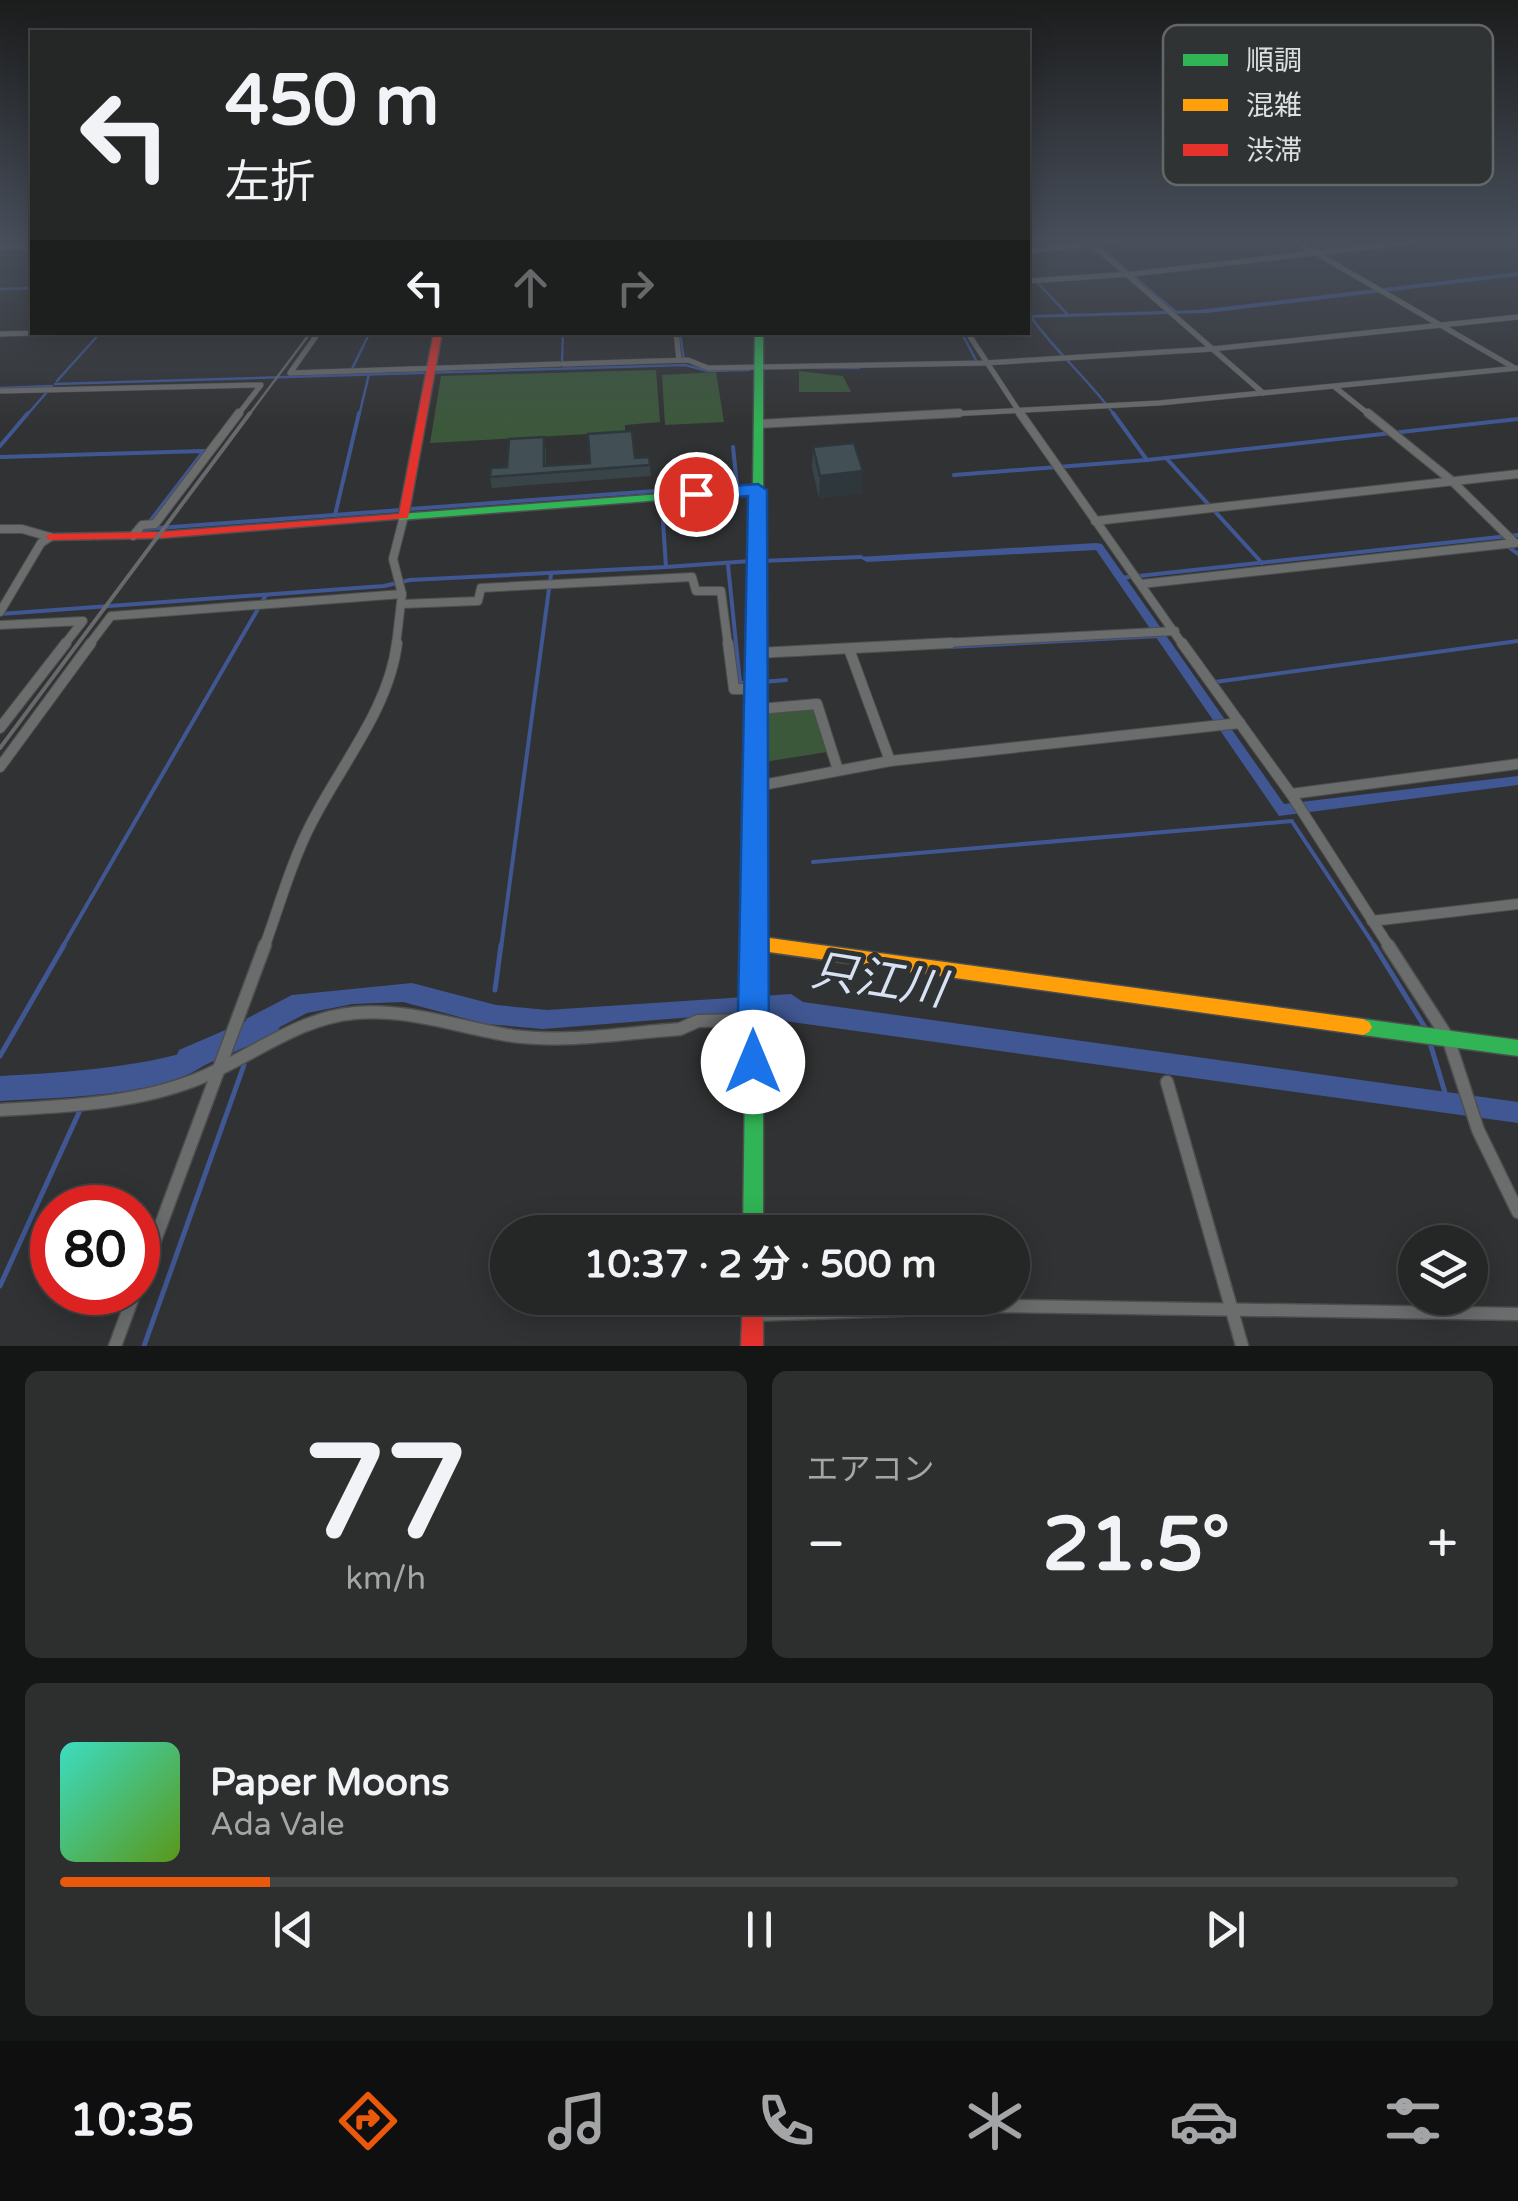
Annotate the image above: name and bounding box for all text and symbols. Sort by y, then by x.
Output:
legend [1163,25,1493,185]
text: 順調 [1246,44,1302,78]
text: 450 m [225,60,439,144]
icon: left [60,70,190,200]
text: 混雑 [1246,89,1302,123]
text: 渋滞 [1246,134,1302,168]
text: 左折 [225,156,315,210]
icon: left [398,260,453,315]
icon: ahead [503,260,558,315]
icon: right [608,260,663,315]
pin [654,452,739,537]
icon: arrive [669,467,724,522]
water label: 只江川 [807,944,953,1019]
position arrow [701,1010,805,1114]
speed limit sign: 80 [30,1185,160,1315]
map controls [1398,1225,1488,1315]
button: layers [1398,1225,1488,1315]
text: 10:37 · 2 分 · 500 m [584,1242,936,1288]
text: 77 [304,1417,467,1573]
text: エアコン [807,1451,935,1489]
text: 21.5° [1043,1500,1230,1590]
text: − [807,1512,846,1578]
text: + [1427,1512,1458,1578]
text: km/h [346,1560,426,1598]
text: Paper Moons [210,1760,450,1806]
text: Ada Vale [210,1806,345,1844]
icon: previous [266,1902,321,1957]
icon: pause [732,1902,787,1957]
icon: next [1198,1902,1253,1957]
icon: directions [333,2086,403,2156]
icon: music [542,2086,612,2156]
icon: phone [751,2086,821,2156]
icon: climate [960,2086,1030,2156]
icon: car [1169,2086,1239,2156]
icon: filters [1378,2086,1448,2156]
text: 10:35 [70,2094,194,2148]

